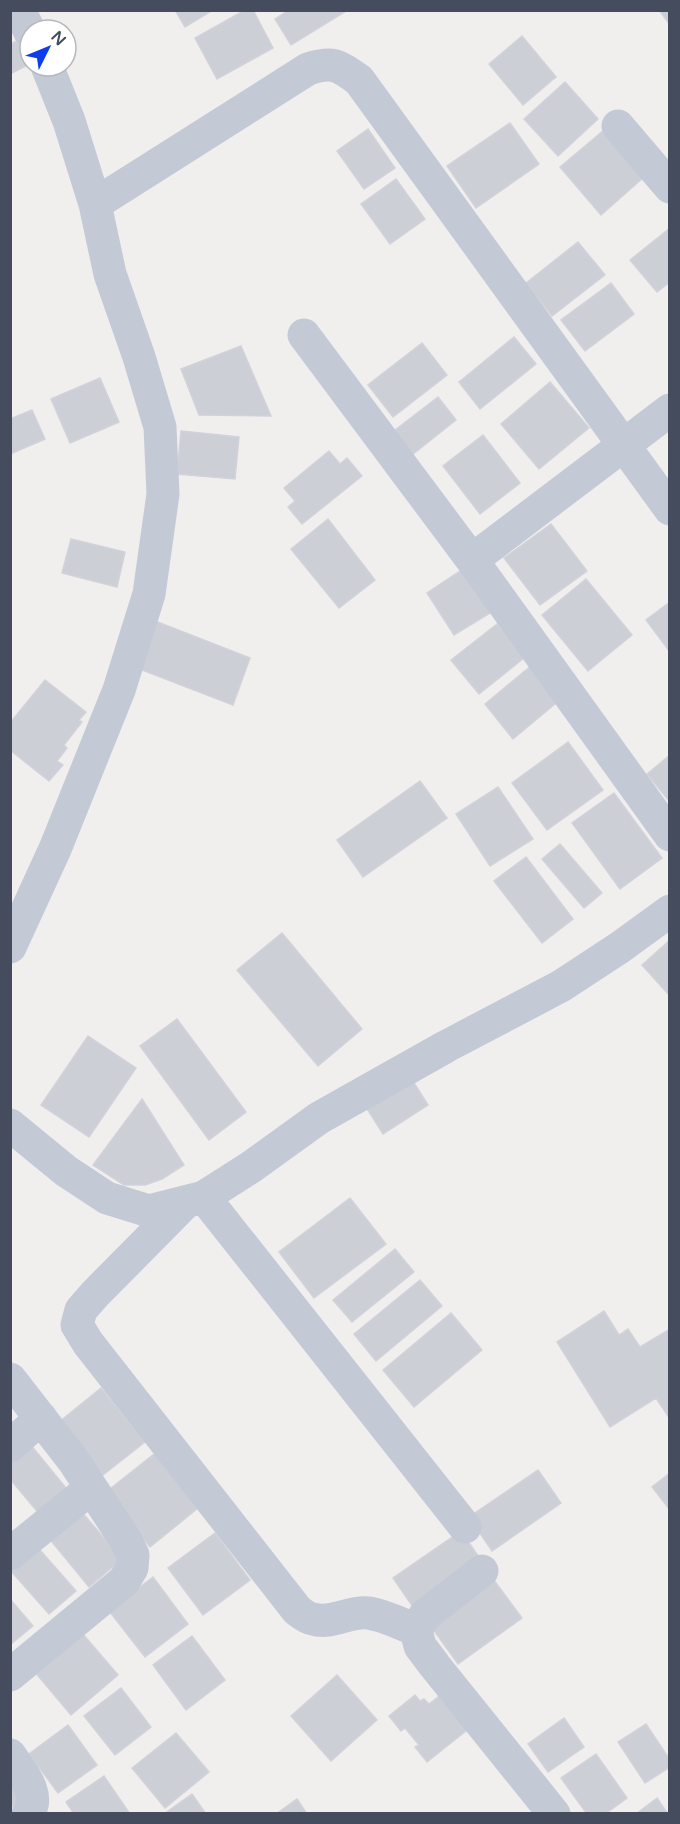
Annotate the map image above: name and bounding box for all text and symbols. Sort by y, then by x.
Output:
north arrow [18,18,78,78]
text: N [47,27,70,50]

